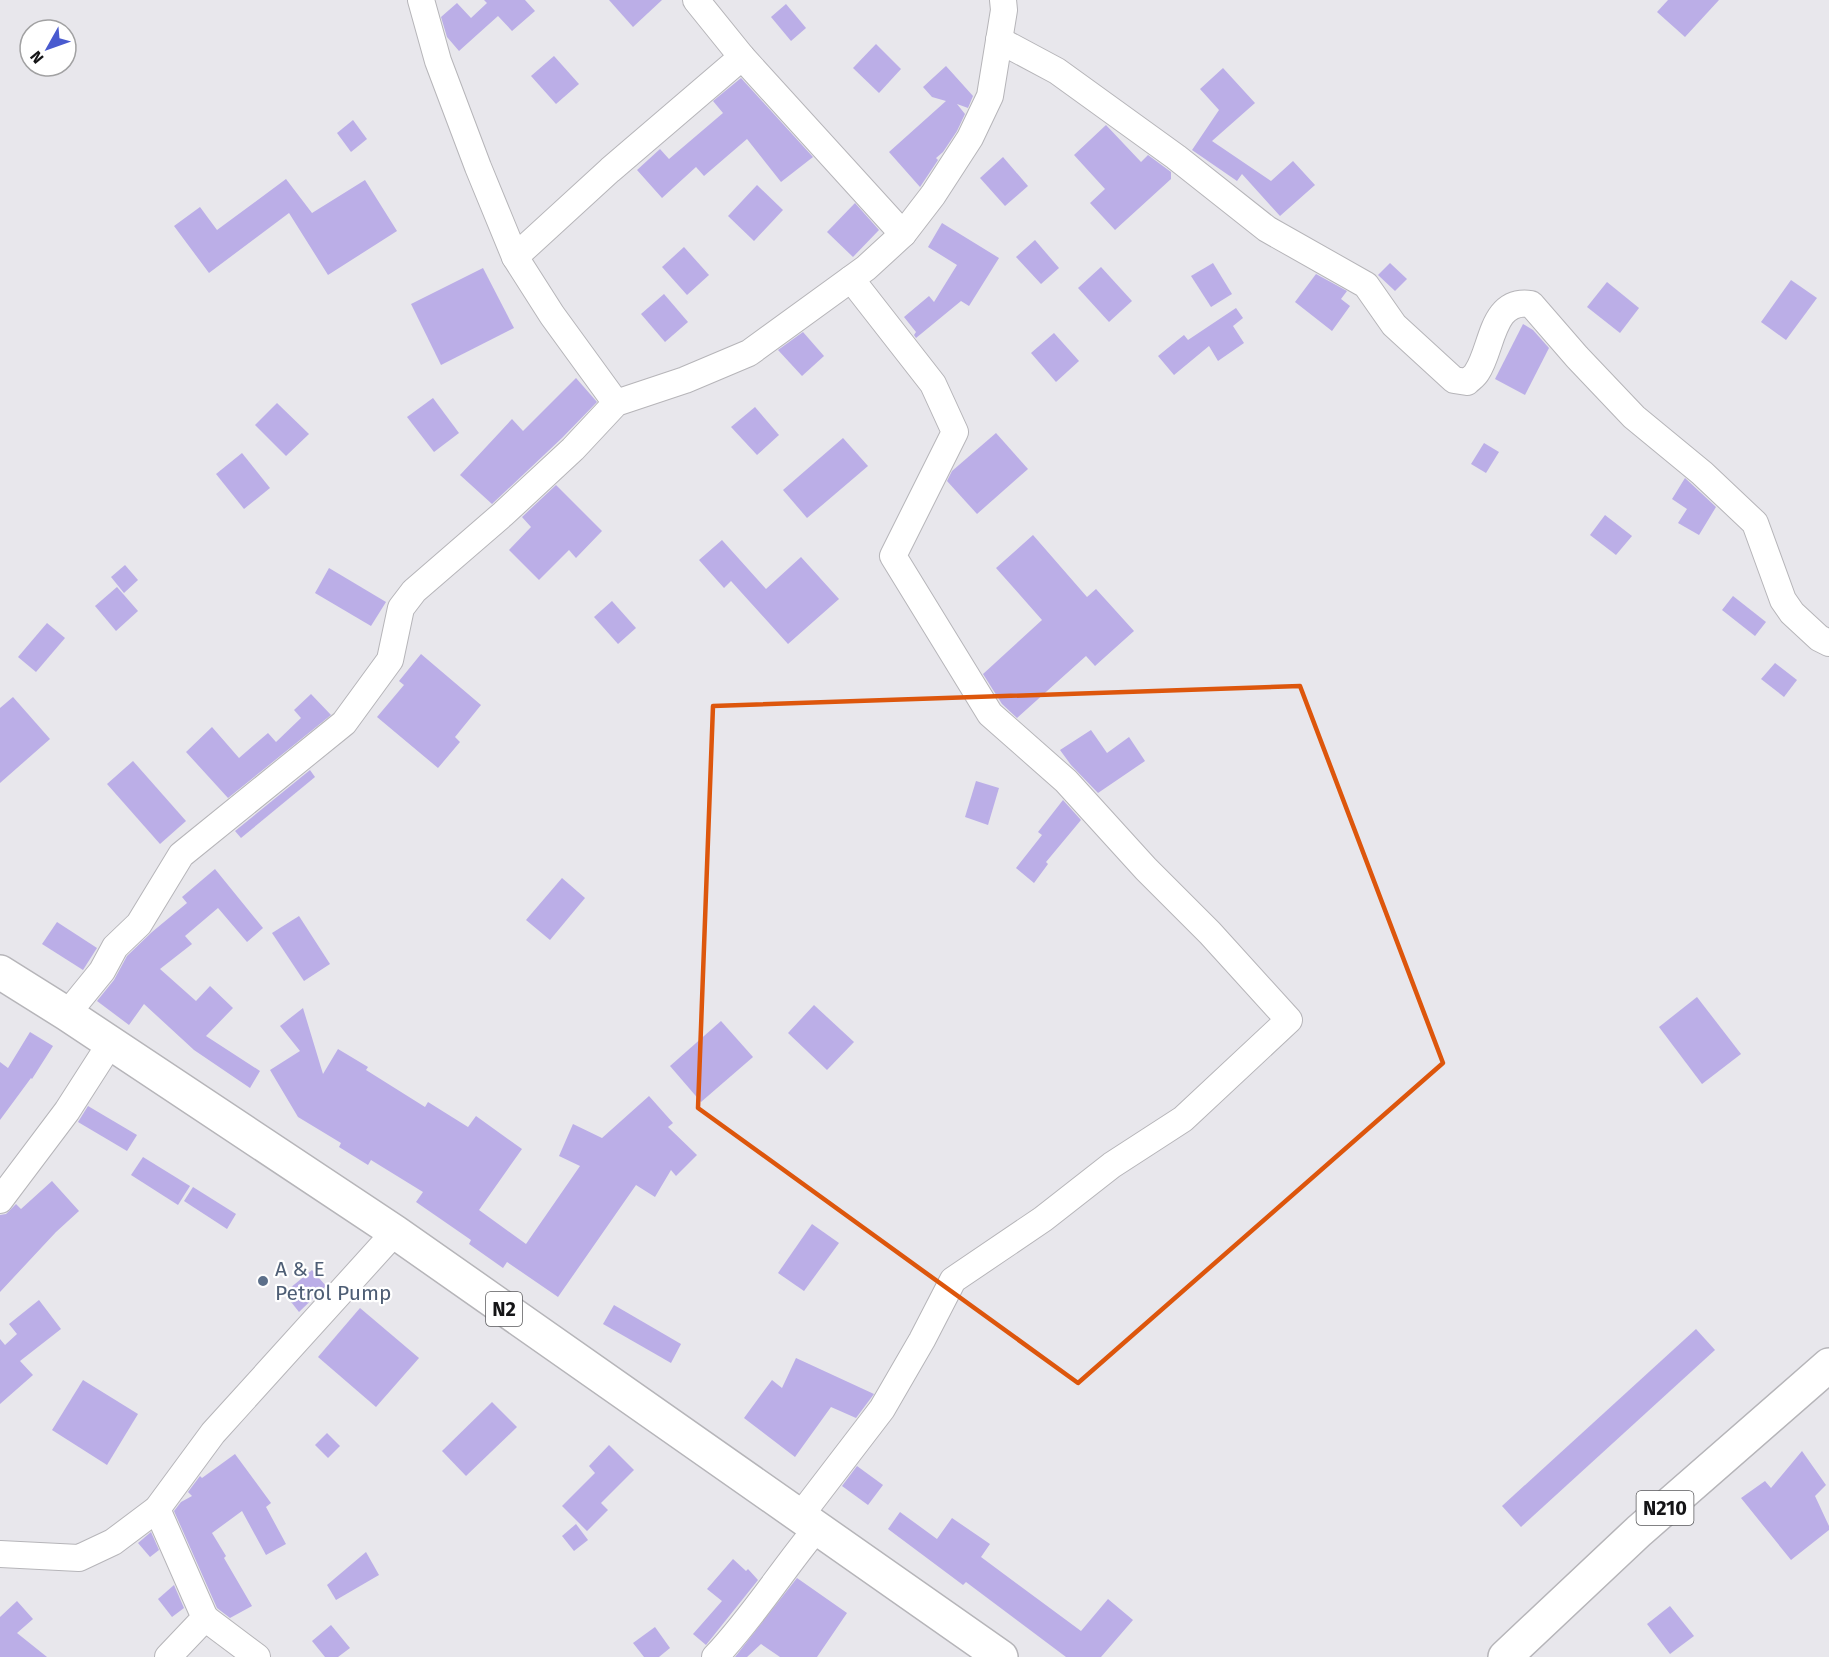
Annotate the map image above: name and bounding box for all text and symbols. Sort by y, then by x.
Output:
north arrow [18,18,78,78]
text: N [26,47,48,67]
place label: A & E Petrol Pump [275,1256,391,1306]
marker: A & E Petrol Pump [256,1274,270,1288]
road number: N2 [486,1292,522,1326]
road number: N210 [1636,1491,1694,1525]

